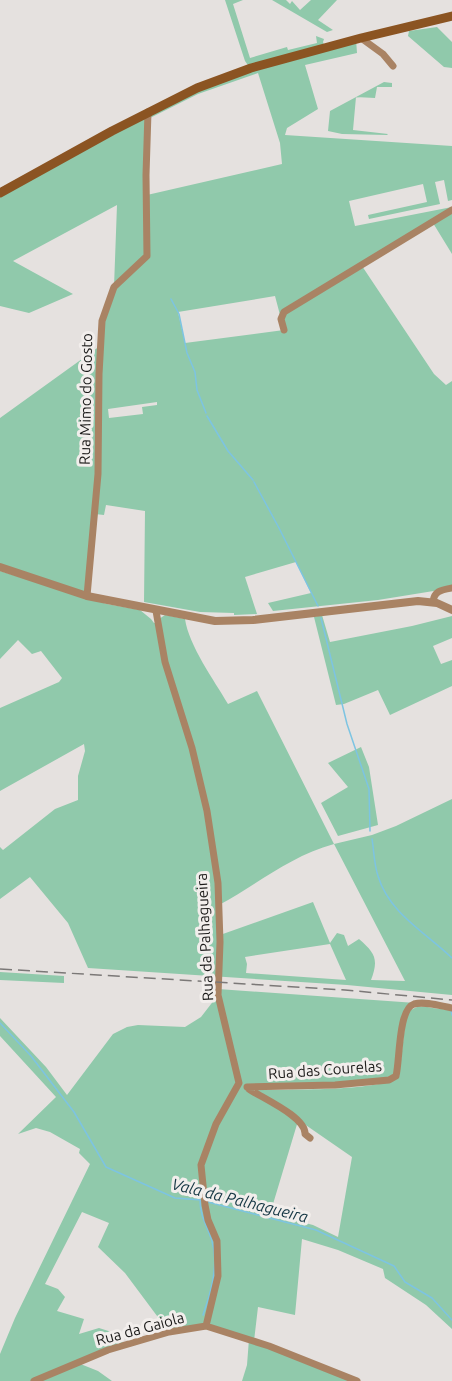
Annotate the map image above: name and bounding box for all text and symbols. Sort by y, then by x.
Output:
street label: Rua Mimo do Gosto [76,333,95,465]
street label: Rua da Palhagueira [193,873,216,1002]
street label: Rua das Courelas [267,1057,382,1082]
water label: Vala da Palhagueira [170,1174,310,1226]
street label: Rua da Gaiola [94,1309,186,1348]

